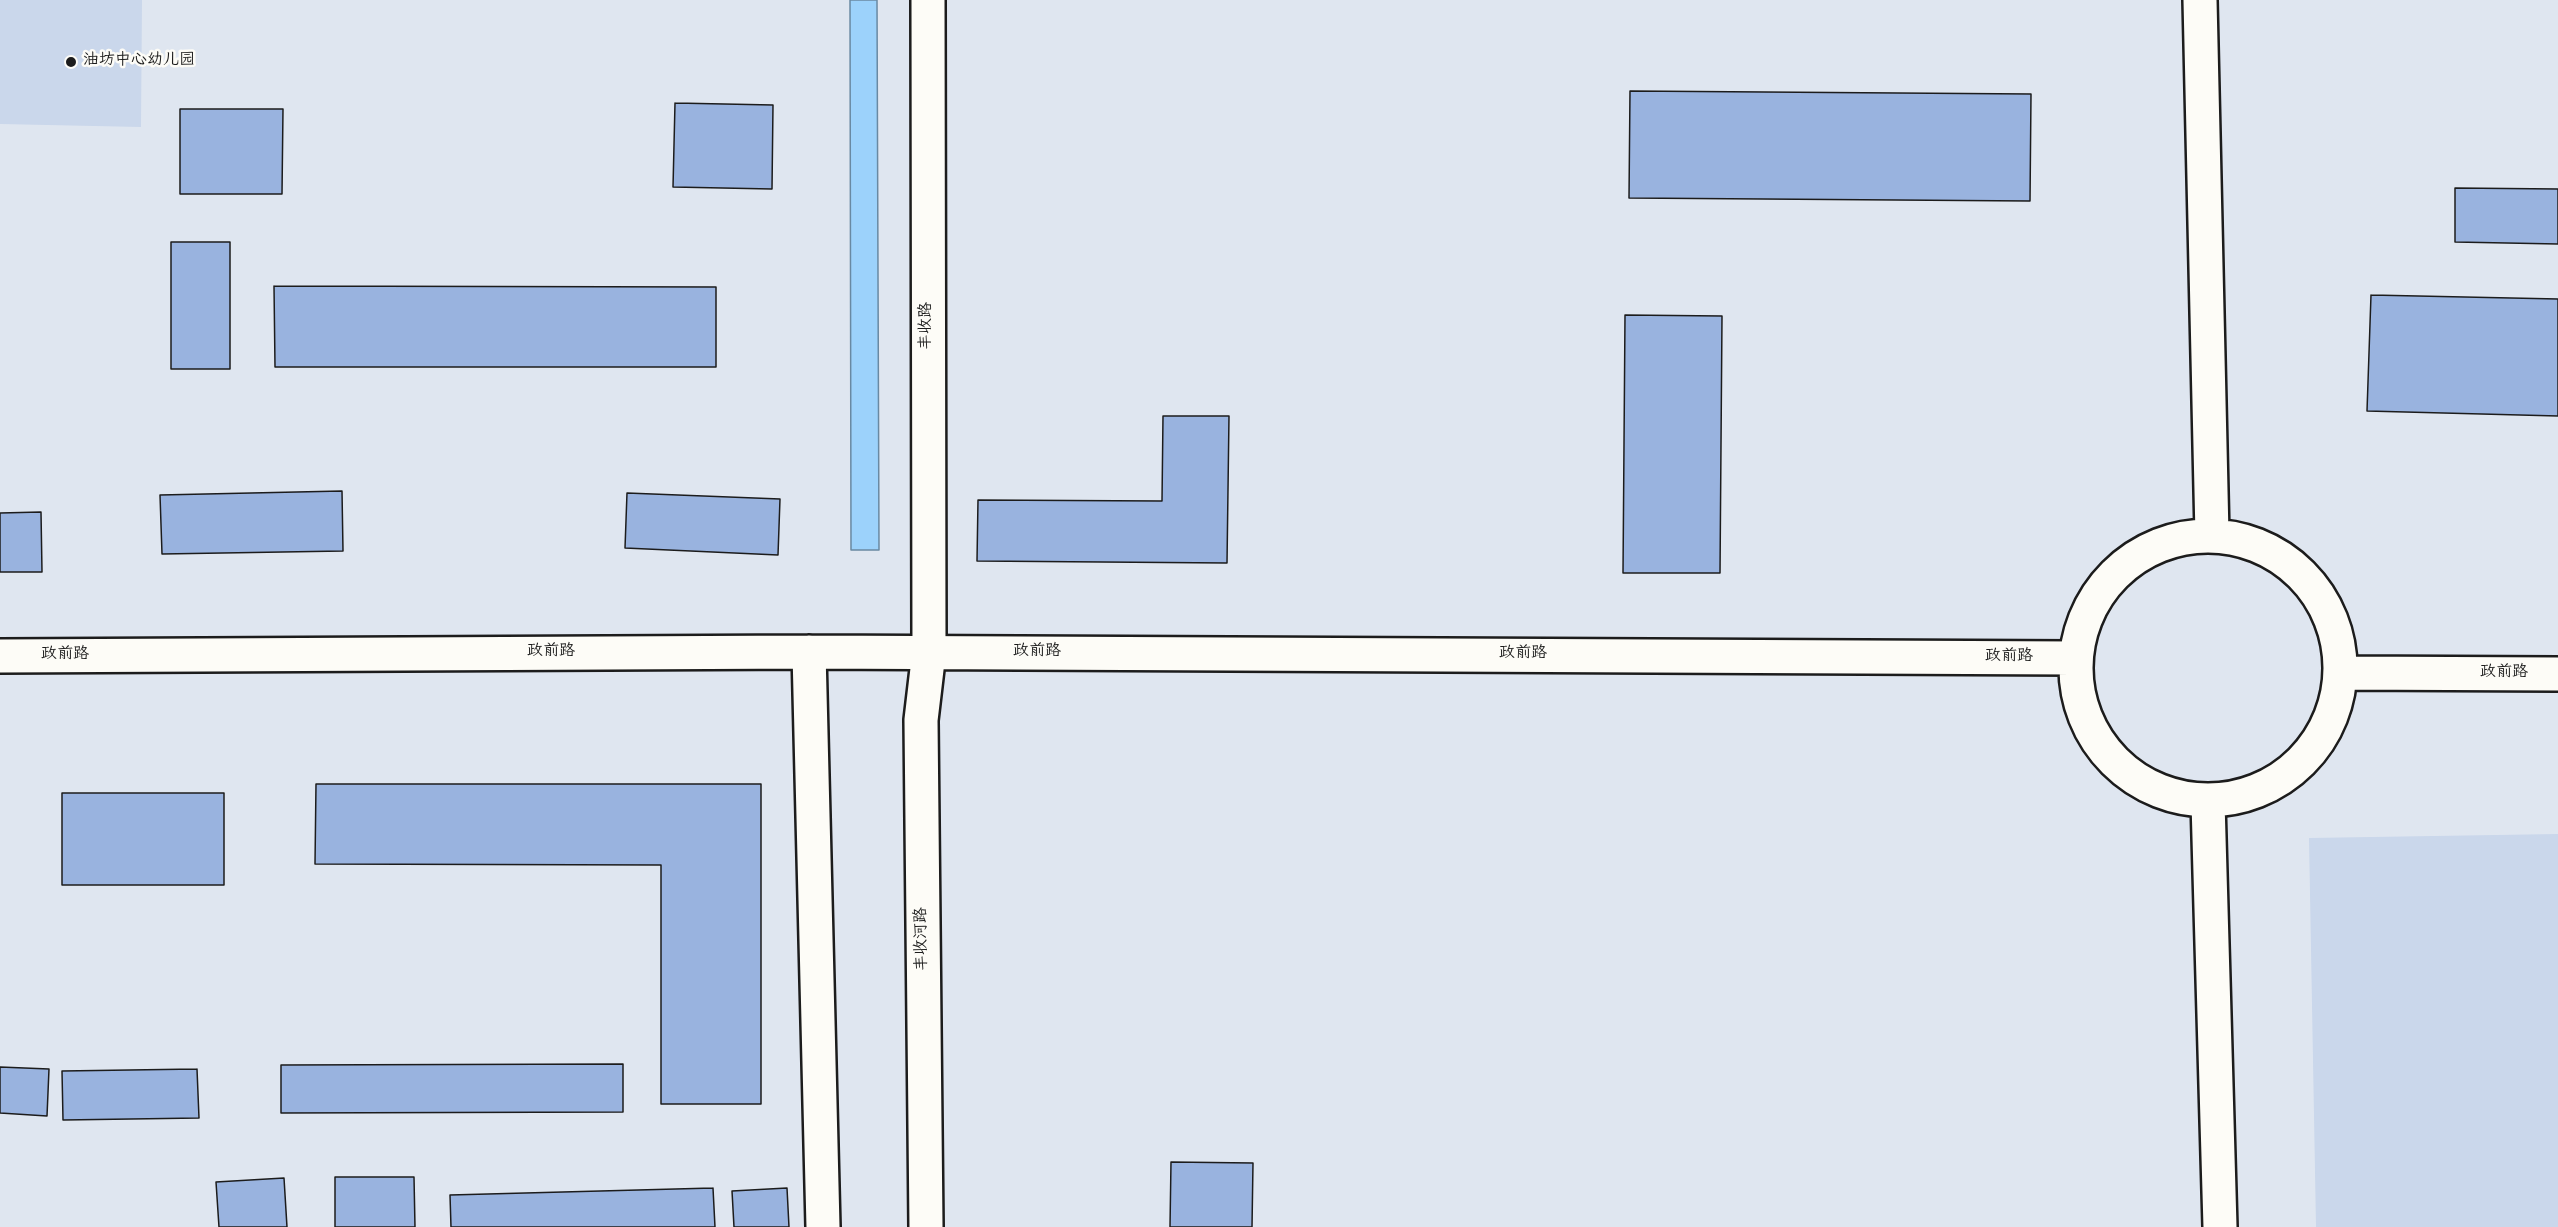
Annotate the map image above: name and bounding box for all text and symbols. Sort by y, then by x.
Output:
place label: 油坊中心幼儿园 [83,52,195,72]
marker: 油坊中心幼儿园 [64,55,78,69]
street label: 丰收路 [918,302,938,350]
street label: 政前路 [527,643,575,663]
street label: 政前路 [1013,643,1061,663]
street label: 政前路 [1499,645,1547,665]
street label: 政前路 [41,646,89,666]
street label: 政前路 [1985,648,2033,668]
street label: 政前路 [2480,664,2528,684]
street label: 丰收河路 [913,907,933,971]

